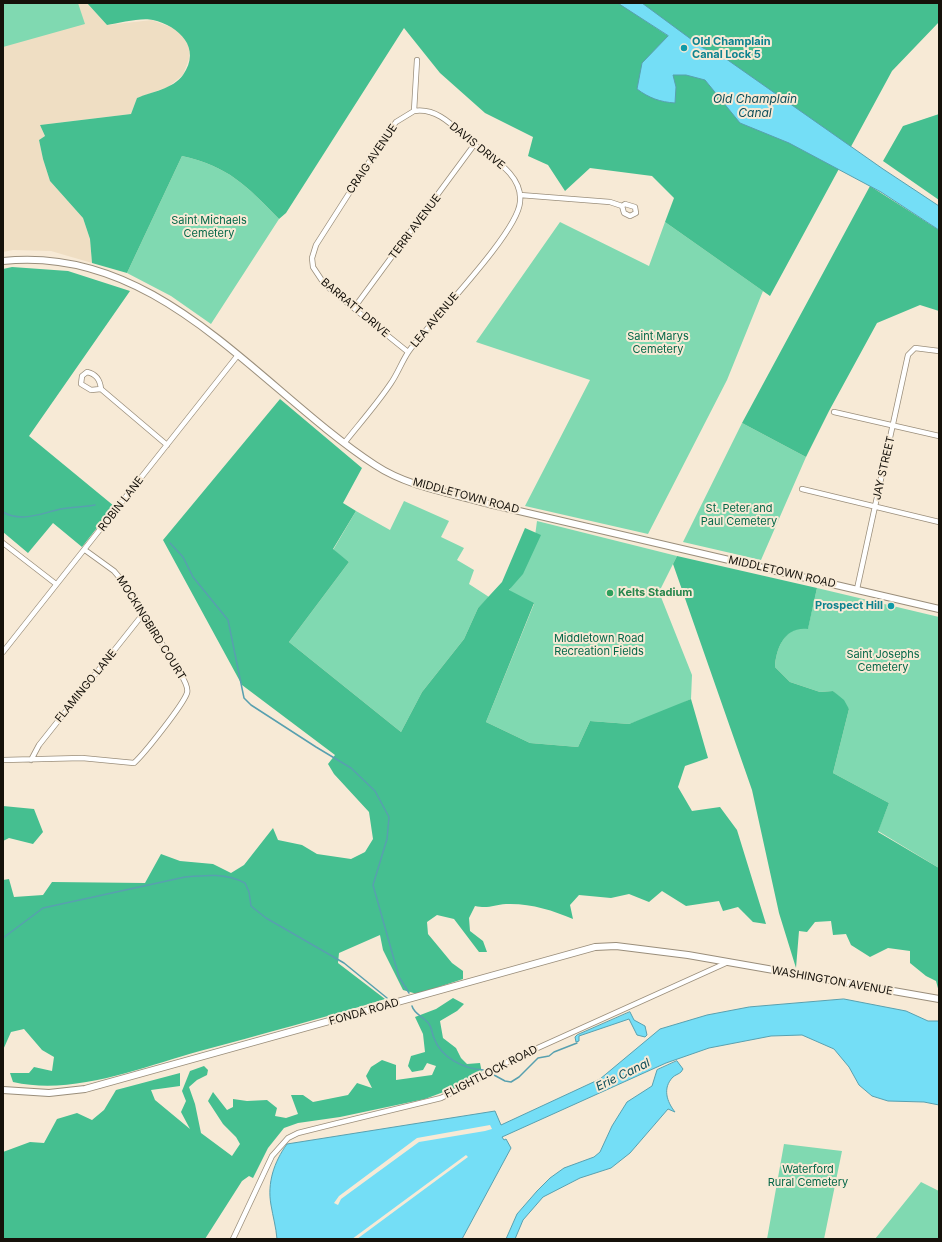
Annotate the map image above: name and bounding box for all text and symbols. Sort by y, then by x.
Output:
place label: Old Champlain Canal Lock 5 [692,35,771,61]
marker: Old Champlain Canal Lock 5 [679,43,689,53]
water label: Old Champlain Canal [713,92,797,120]
street label: DAVIS DRIVE [447,120,507,172]
street label: CRAIG AVENUE [344,122,400,196]
street label: TERRI AVENUE [386,192,444,262]
park label: Saint Michaels Cemetery [171,214,247,240]
street label: BARRATT DRIVE [318,276,392,340]
street label: LEA AVENUE [408,290,462,350]
park label: Saint Marys Cemetery [627,330,689,356]
street label: JAY STREET [870,435,898,501]
street label: ROBIN LANE [96,474,146,534]
street label: MIDDLETOWN ROAD [411,475,521,517]
park label: St. Peter and Paul Cemetery [701,502,777,528]
street label: MIDDLETOWN ROAD [727,553,837,591]
street label: MOCKINGBIRD COURT [114,573,188,683]
place label: Kelts Stadium [618,586,692,600]
marker: Kelts Stadium [605,588,615,598]
place label: Prospect Hill [815,599,883,613]
marker: Prospect Hill [886,601,896,611]
park label: Middletown Road Recreation Fields [554,632,644,658]
street label: FLAMINGO LANE [53,647,119,725]
park label: Saint Josephs Cemetery [846,648,920,674]
street label: WASHINGTON AVENUE [770,964,894,998]
street label: FONDA ROAD [328,996,400,1028]
street label: FLIGHTLOCK ROAD [442,1043,540,1101]
water label: Erie Canal [594,1056,652,1094]
park label: Waterford Rural Cemetery [768,1163,848,1189]

